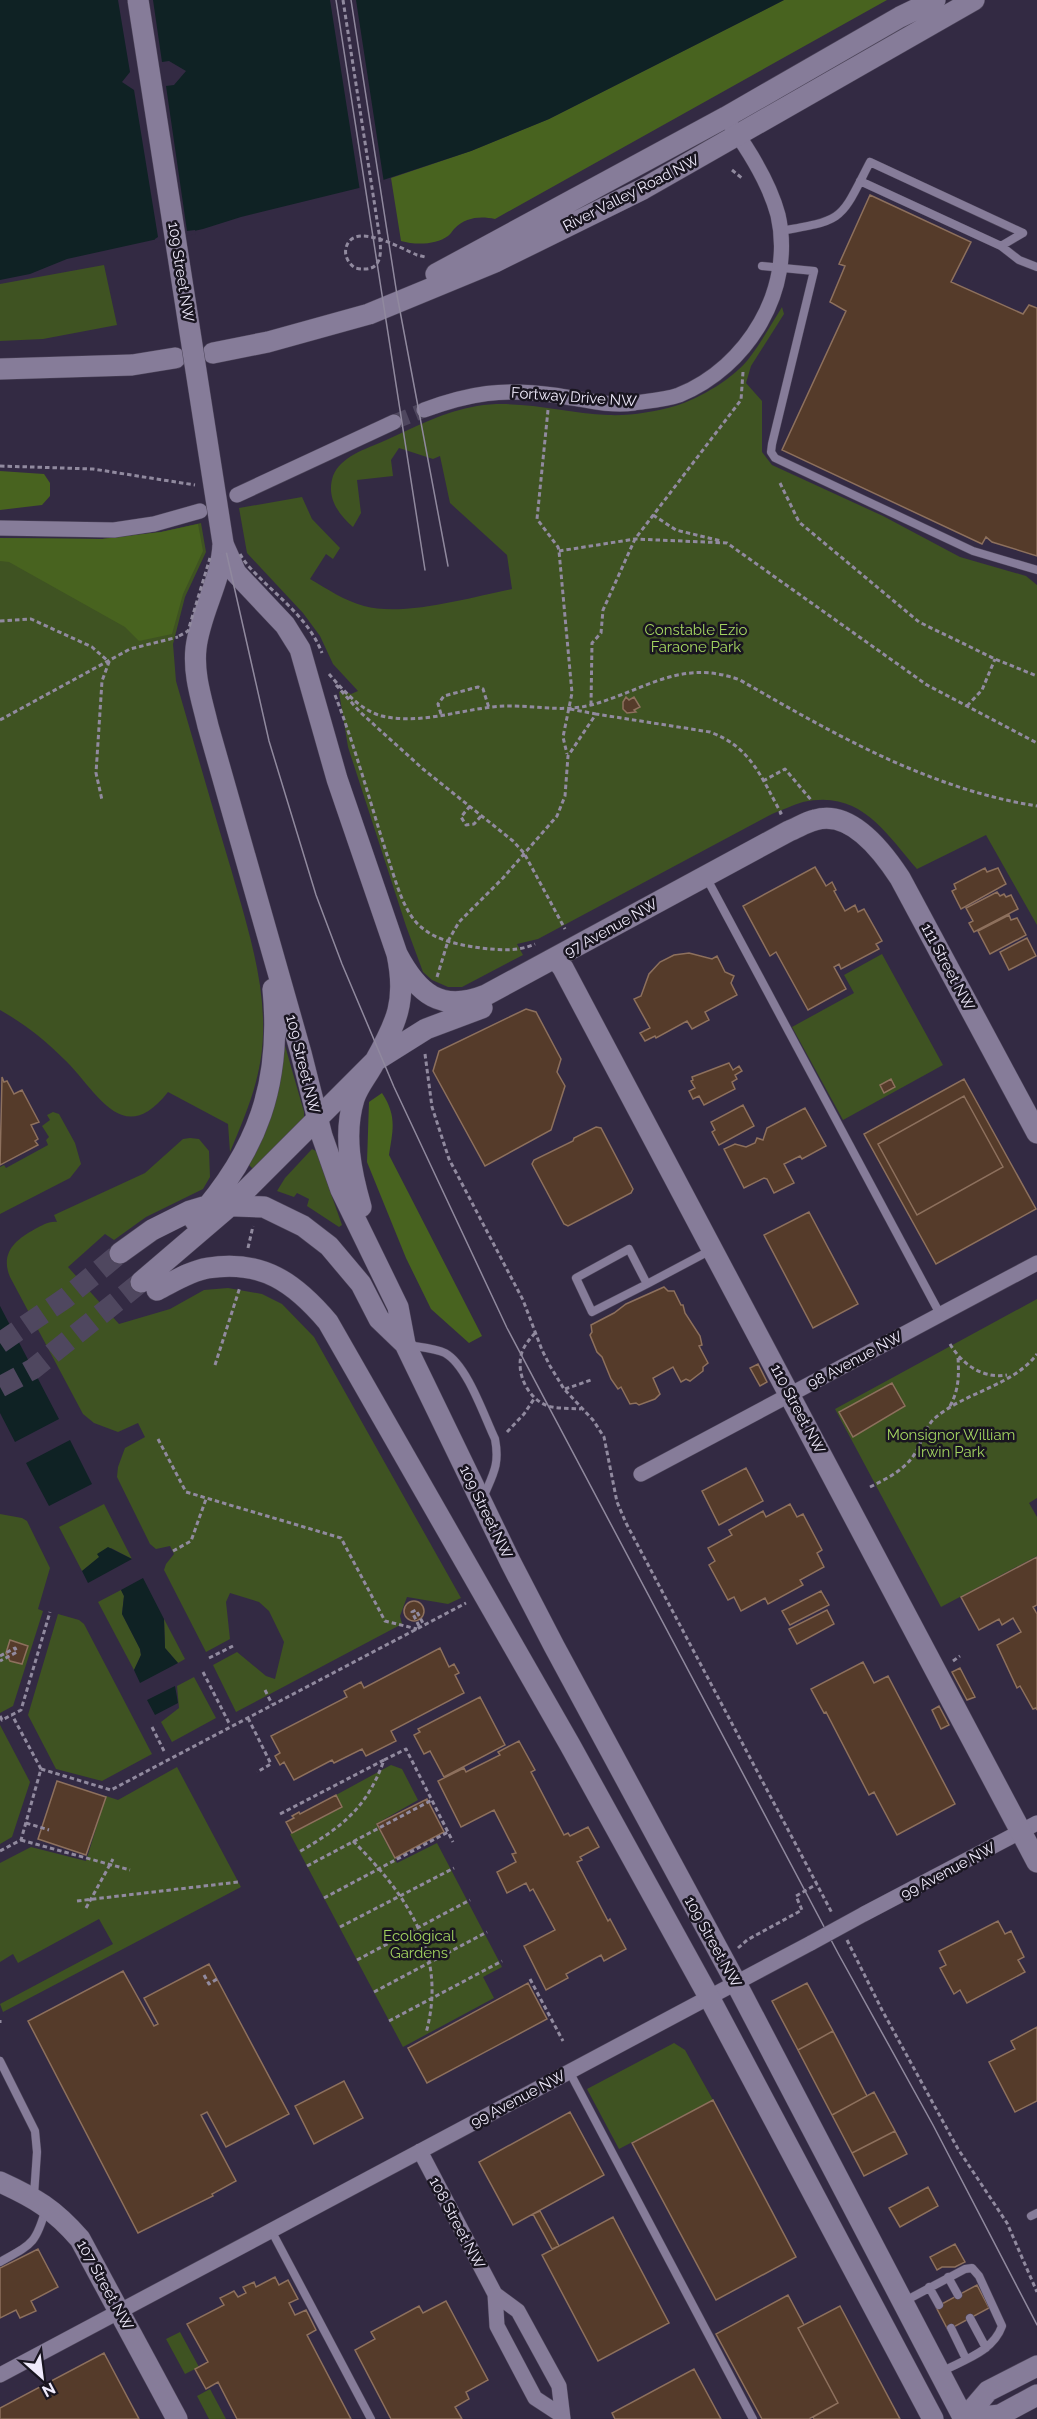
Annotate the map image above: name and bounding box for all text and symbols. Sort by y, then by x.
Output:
street label: River Valley Road NW [560,151,702,235]
street label: 109 Street NW [164,221,198,324]
street label: Fortway Drive NW [511,384,638,410]
park label: Constable Ezio Faraone Park [644,621,748,656]
street label: 97 Avenue NW [561,895,661,961]
street label: 111 Street NW [918,920,979,1014]
street label: 109 Street NW [282,1013,324,1115]
street label: 98 Avenue NW [805,1327,906,1393]
street label: 110 Street NW [767,1361,829,1457]
park label: Monsignor William Irwin Park [887,1426,1015,1461]
street label: 109 Street NW [456,1463,516,1562]
street label: 99 Avenue NW [898,1838,999,1904]
street label: 109 Street NW [681,1894,745,1991]
park label: Ecological Gardens [383,1927,456,1962]
street label: 99 Avenue NW [468,2066,569,2132]
street label: 108 Street NW [425,2174,489,2272]
street label: 107 Street NW [73,2237,137,2333]
north arrow [12,2347,72,2407]
text: N [39,2379,59,2401]

